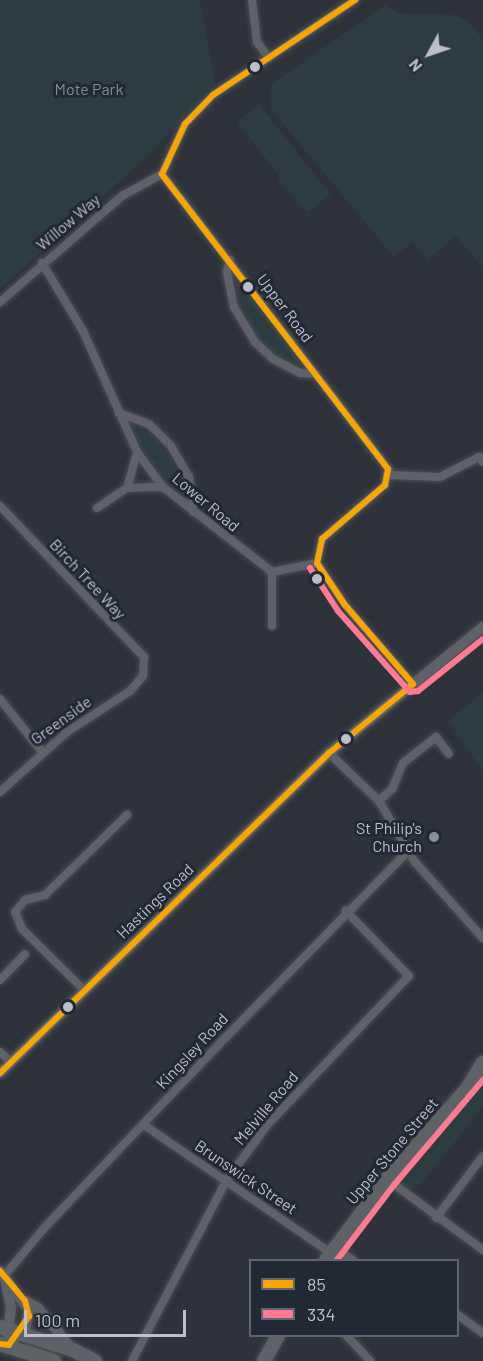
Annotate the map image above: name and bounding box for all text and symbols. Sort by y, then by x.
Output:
north arrow [399,24,459,84]
text: N [404,56,426,76]
unlabelled marker [249,61,261,73]
park label: Mote Park [55,79,123,99]
street label: Willow Way [32,190,104,254]
street label: Upper Road [253,270,317,346]
unlabelled marker [242,281,254,293]
street label: Lower Road [169,468,243,536]
street label: Birch Tree Way [46,535,130,623]
unlabelled marker [311,573,323,585]
street label: Greenside [27,692,95,748]
unlabelled marker [340,733,352,745]
place label: St Philip's Church [356,818,422,856]
marker: St Philip's Church [427,830,441,844]
street label: Hastings Road [113,860,197,942]
unlabelled marker [62,1001,74,1013]
street label: Kingsley Road [152,1009,232,1093]
street label: Melville Road [230,1067,302,1149]
street label: Upper Stone Street [342,1094,442,1208]
street label: Brunswick Street [191,1136,301,1218]
legend [249,1259,459,1337]
text: 85 [307,1273,326,1295]
scale bar [27,1298,189,1336]
text: 334 [307,1303,335,1325]
text: 100 m [35,1309,80,1331]

